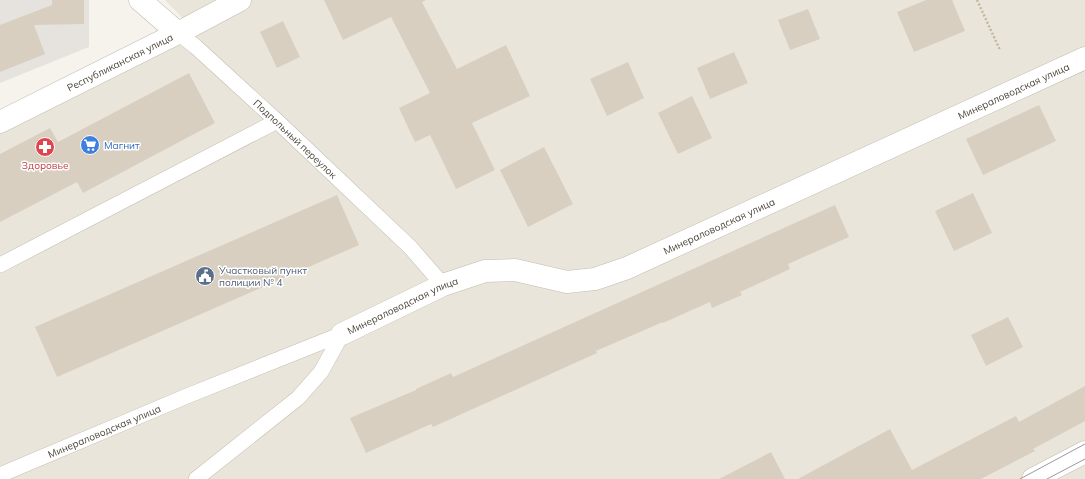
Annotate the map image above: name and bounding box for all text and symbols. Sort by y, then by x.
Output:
street label: Республиканская улица [65,30,175,95]
street label: Минераловодская улица [956,60,1071,122]
street label: Подпольный переулок [251,97,340,182]
supermarket icon: Магнит [79,134,101,156]
pharmacy icon: Здоровье [34,136,56,158]
place label: Магнит [104,139,140,152]
place label: Здоровье [22,159,69,172]
street label: Минераловодская улица [661,195,777,258]
place label: Участковый пункт полиции № 4 [218,264,307,289]
public building icon: Участковый пункт полиции № 4 [194,265,216,287]
street label: Минераловодская улица [345,274,460,338]
street label: Минераловодская улица [46,402,163,461]

